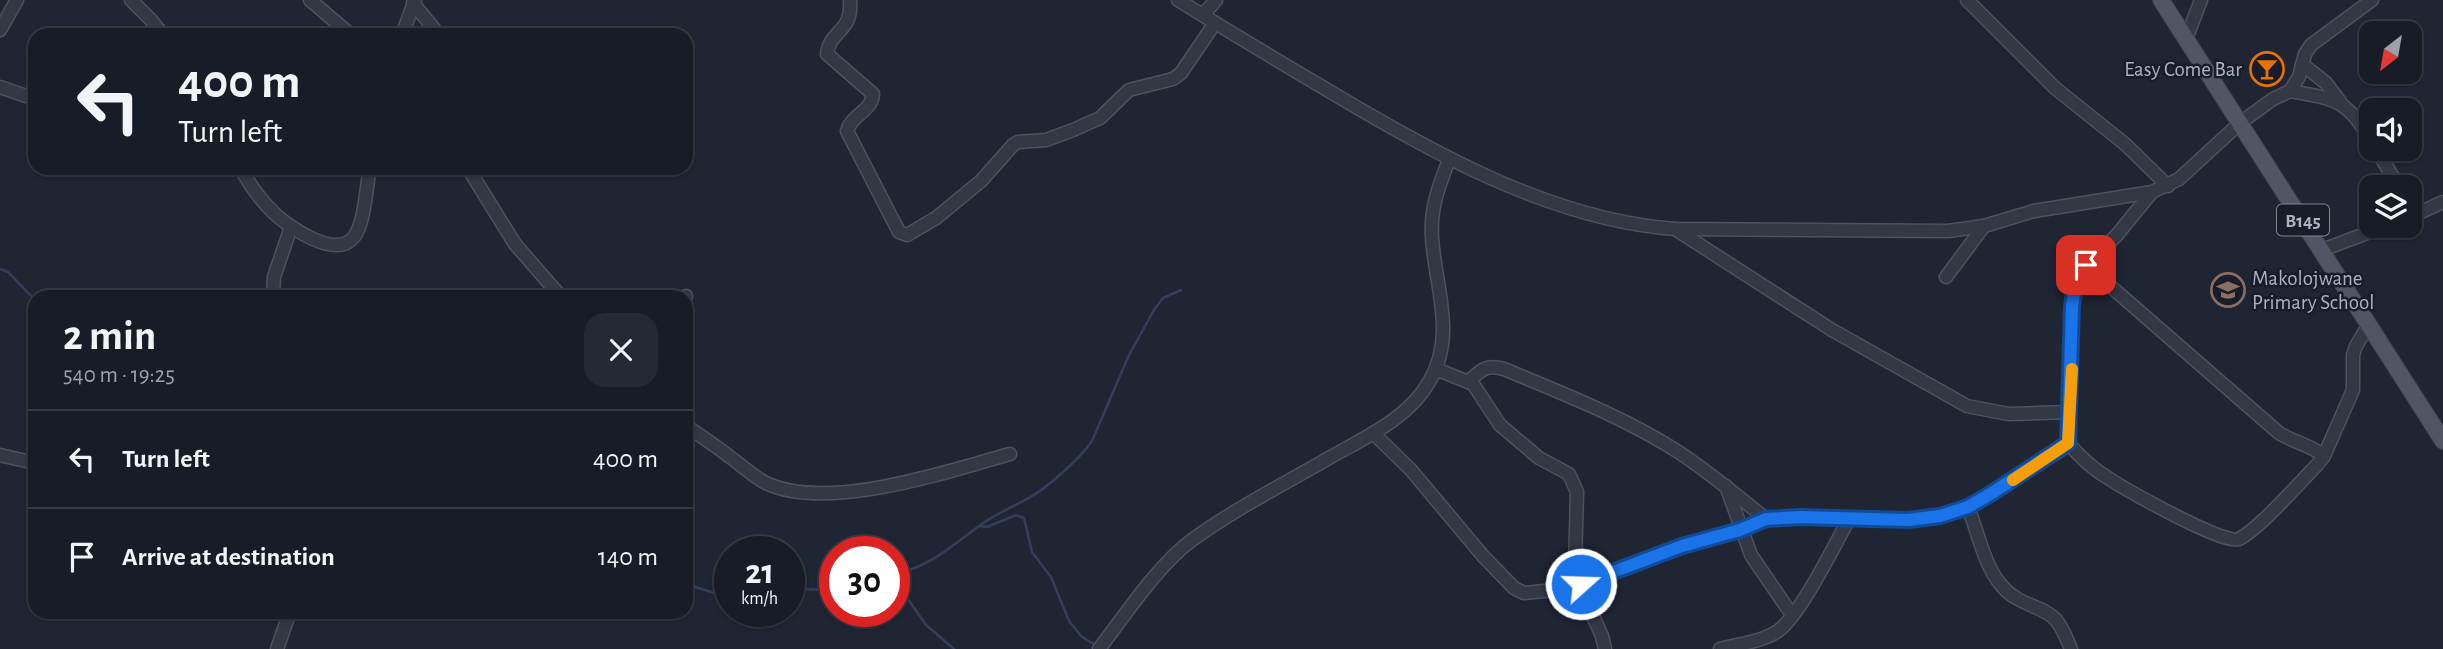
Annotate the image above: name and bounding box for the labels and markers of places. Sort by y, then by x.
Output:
bar icon: Easy Come Bar [2248,50,2286,88]
place label: Easy Come Bar [2124,59,2242,80]
pin [2056,235,2116,295]
place label: Makolojwane Primary School [2252,268,2375,313]
school or university icon: Makolojwane Primary School [2209,271,2247,309]

